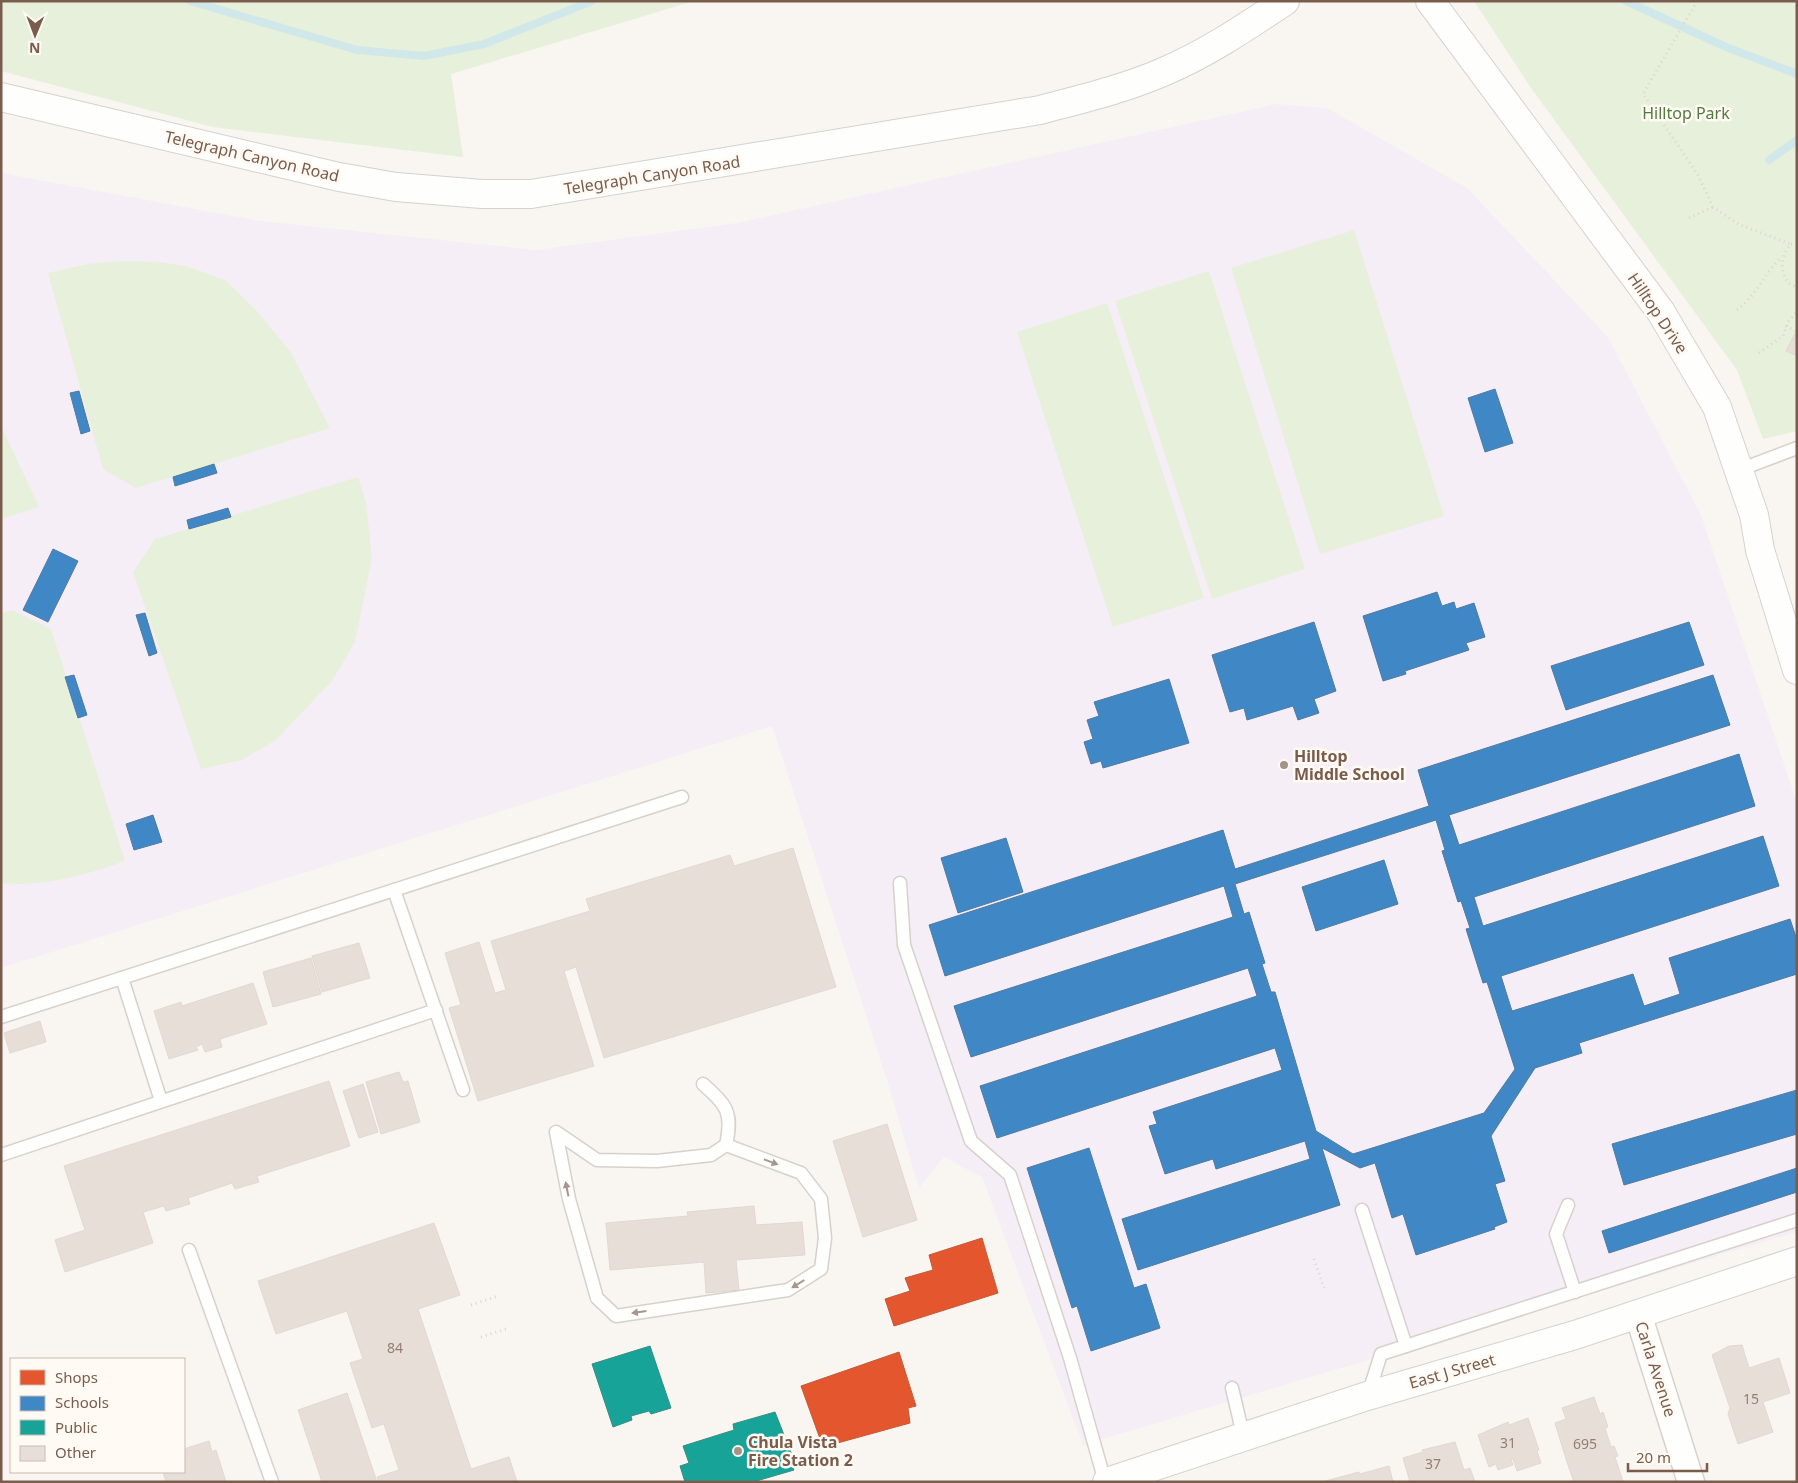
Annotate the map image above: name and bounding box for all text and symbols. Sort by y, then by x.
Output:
north arrow [10,10,60,60]
text: N [29,39,41,58]
park label: Hilltop Park [1642,102,1730,124]
street label: Telegraph Canyon Road [163,125,341,187]
street label: Telegraph Canyon Road [562,150,742,200]
street label: Hilltop Drive [1623,268,1693,358]
place label: Hilltop Middle School [1294,745,1405,785]
marker: Hilltop Middle School [1278,759,1290,771]
one-way arrow [764,1159,779,1166]
one-way arrow [563,1181,571,1197]
one-way arrow [791,1279,804,1288]
one-way arrow [631,1309,647,1317]
street label: Carla Avenue [1630,1318,1682,1420]
house number: 84 [387,1338,403,1357]
street label: East J Street [1406,1348,1498,1394]
legend [10,1358,185,1473]
text: Shops [55,1367,98,1387]
house number: 15 [1743,1389,1759,1408]
text: Schools [55,1392,109,1412]
text: Public [55,1417,98,1437]
place label: Chula Vista Fire Station 2 [748,1431,853,1471]
house number: 31 [1500,1433,1516,1452]
house number: 695 [1573,1434,1597,1453]
scale bar [1628,1440,1707,1472]
text: Other [55,1442,96,1462]
marker: Chula Vista Fire Station 2 [732,1445,744,1457]
text: 20 m [1636,1447,1671,1467]
house number: 37 [1425,1454,1441,1473]

